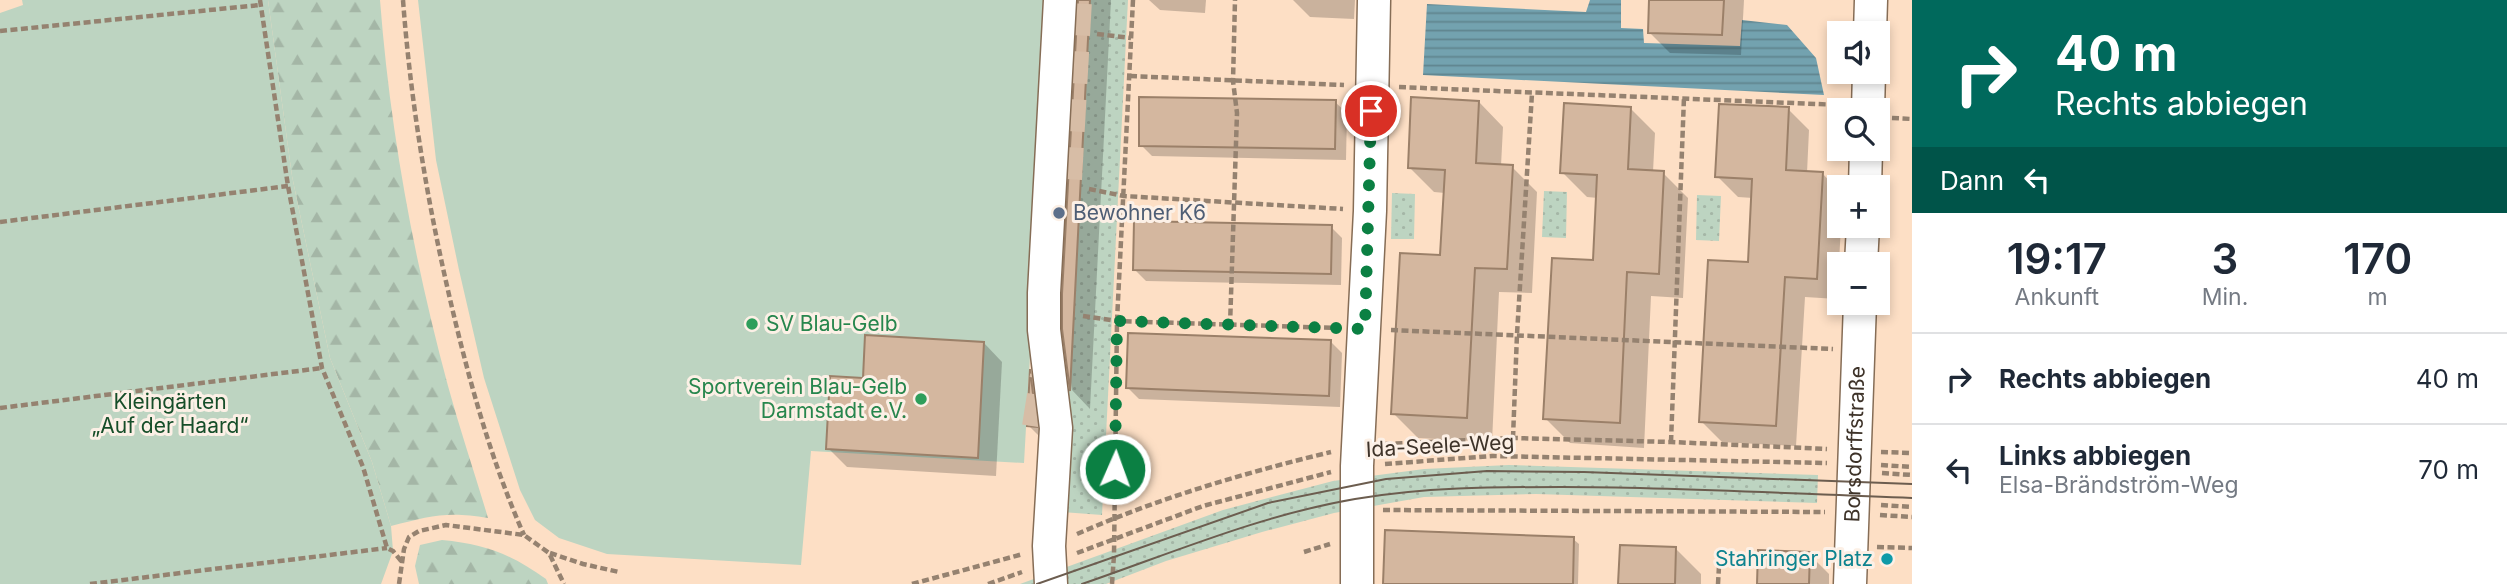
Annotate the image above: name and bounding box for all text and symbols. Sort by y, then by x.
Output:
map controls [1827,21,1890,315]
button: sound [1827,21,1890,84]
text: 40 m [2055,24,2178,83]
icon: right [1940,28,2031,119]
pin [1341,81,1401,141]
text: Rechts abbiegen [2055,84,2308,123]
icon: arrive [1352,92,1390,130]
button: search [1827,98,1890,161]
icon: left [2018,161,2056,199]
text: Dann [1940,165,2004,196]
button: + [1827,175,1890,238]
place label: Bewohner K6 [1073,200,1206,225]
marker: Bewohner K6 [1051,205,1067,221]
text: 19:17 [2007,233,2107,284]
text: 3 [2212,233,2238,284]
text: 170 [2343,233,2412,284]
button: − [1827,252,1890,315]
text: Ankunft [2015,283,2099,311]
text: Min. [2202,283,2248,311]
text: m [2368,283,2388,311]
place label: SV Blau-Gelb [766,311,898,336]
marker: SV Blau-Gelb [744,316,760,332]
icon: right [1940,360,1978,398]
text: Rechts abbiegen [1999,363,2211,394]
text: 40 m [2416,363,2479,394]
street label: Borsdorffstraße [1839,366,1870,523]
place label: Sportverein Blau-Gelb Darmstadt e.V. [688,374,907,423]
park label: Kleingärten „Auf der Haard“ [91,389,249,438]
marker: Sportverein Blau-Gelb Darmstadt e.V. [913,391,929,407]
street label: Ida-Seele-Weg [1365,429,1515,462]
position arrow [1078,432,1152,506]
text: Links abbiegen [1999,440,2191,471]
icon: left [1940,451,1978,489]
text: 70 m [2418,454,2479,485]
text: Elsa-Brändström-Weg [1999,471,2239,499]
place label: Stahringer Platz [1715,546,1873,571]
marker: Stahringer Platz [1879,551,1895,567]

